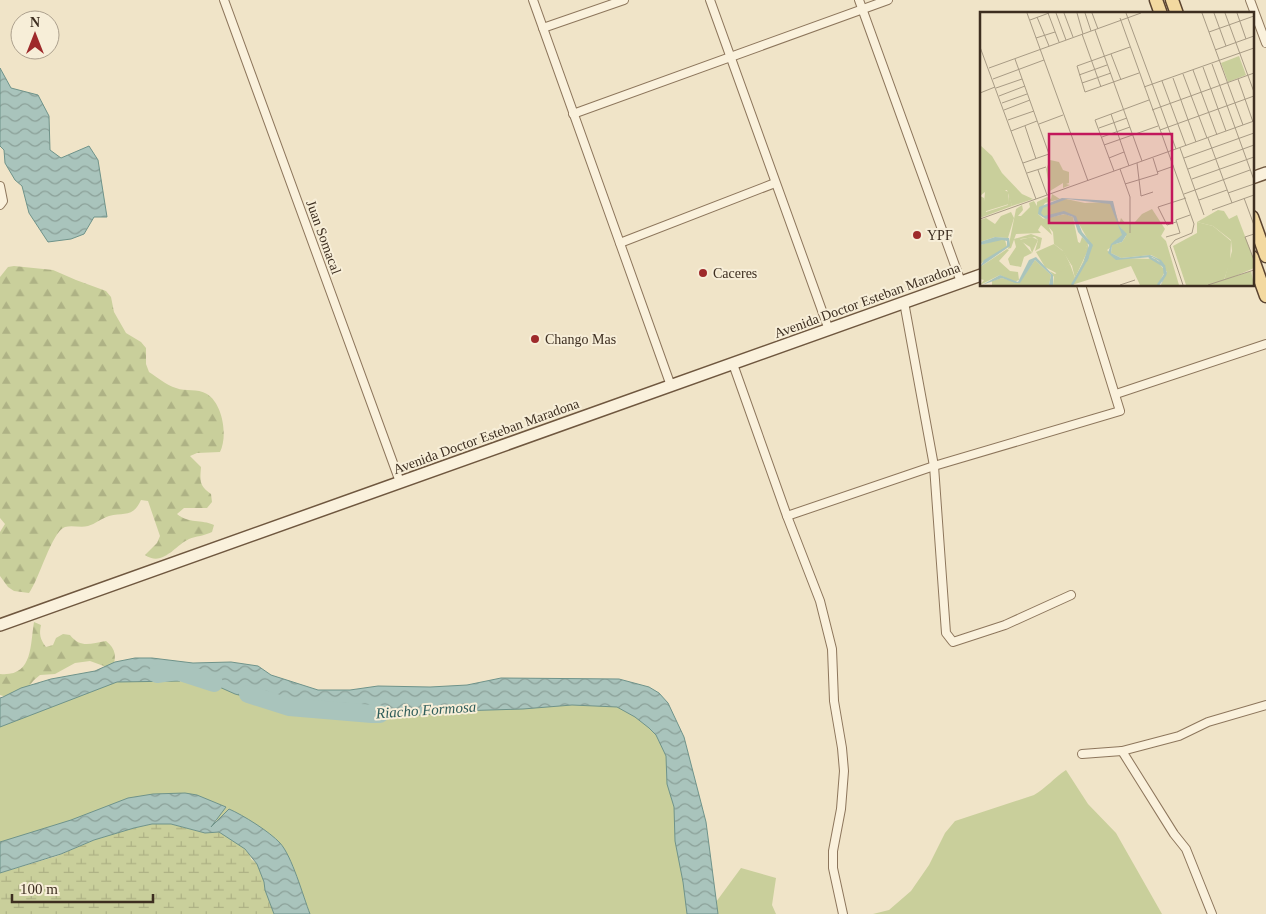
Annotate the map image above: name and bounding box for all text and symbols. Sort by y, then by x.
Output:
north arrow [10,10,60,60]
inset map [980,12,1254,286]
text: N [30,15,40,30]
street label: Juan Somacal [303,198,344,276]
place label: YPF [927,228,953,243]
marker: YPF [911,229,923,241]
street label: Avenida Doctor Esteban Maradona [772,259,963,341]
place label: Caceres [713,266,757,281]
marker: Caceres [697,267,709,279]
place label: Chango Mas [545,332,616,347]
marker: Chango Mas [529,333,541,345]
street label: Avenida Doctor Esteban Maradona [391,395,582,477]
water label: Riacho Formosa [374,699,477,722]
scale bar [12,872,154,904]
text: 100 m [20,881,58,897]

